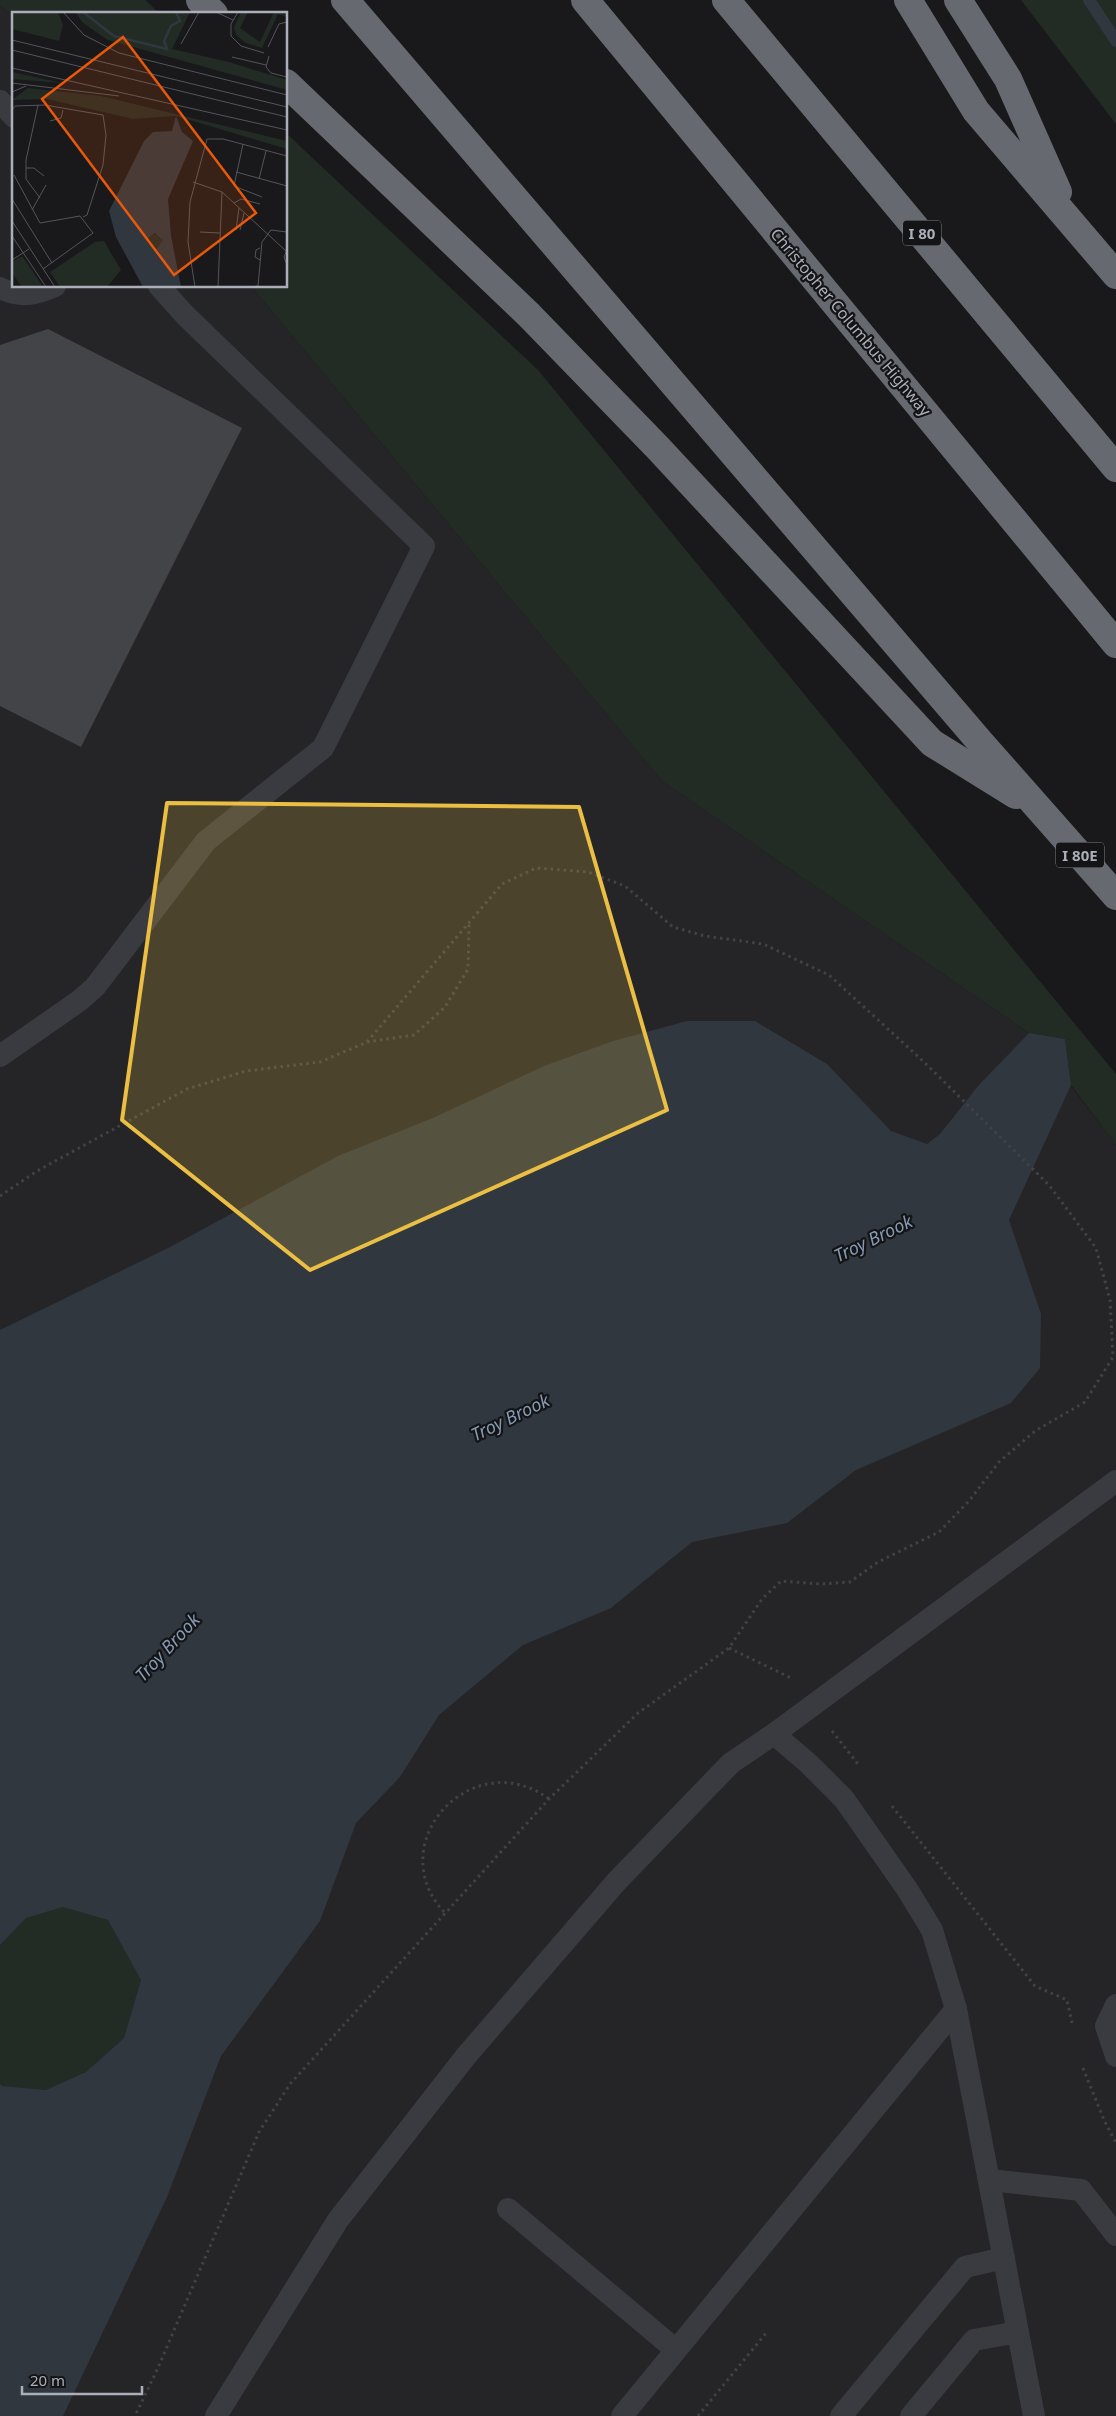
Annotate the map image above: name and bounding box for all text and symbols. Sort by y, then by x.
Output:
inset map [12,12,288,288]
road number: I 80 [903,220,941,246]
street label: Christopher Columbus Highway [766,223,937,421]
road number: I 80E [1056,842,1104,868]
water label: Troy Brook [830,1208,917,1267]
water label: Troy Brook [467,1387,554,1446]
water label: Troy Brook [129,1607,205,1686]
scale bar [22,2364,142,2396]
text: 20 m [30,2370,65,2390]

